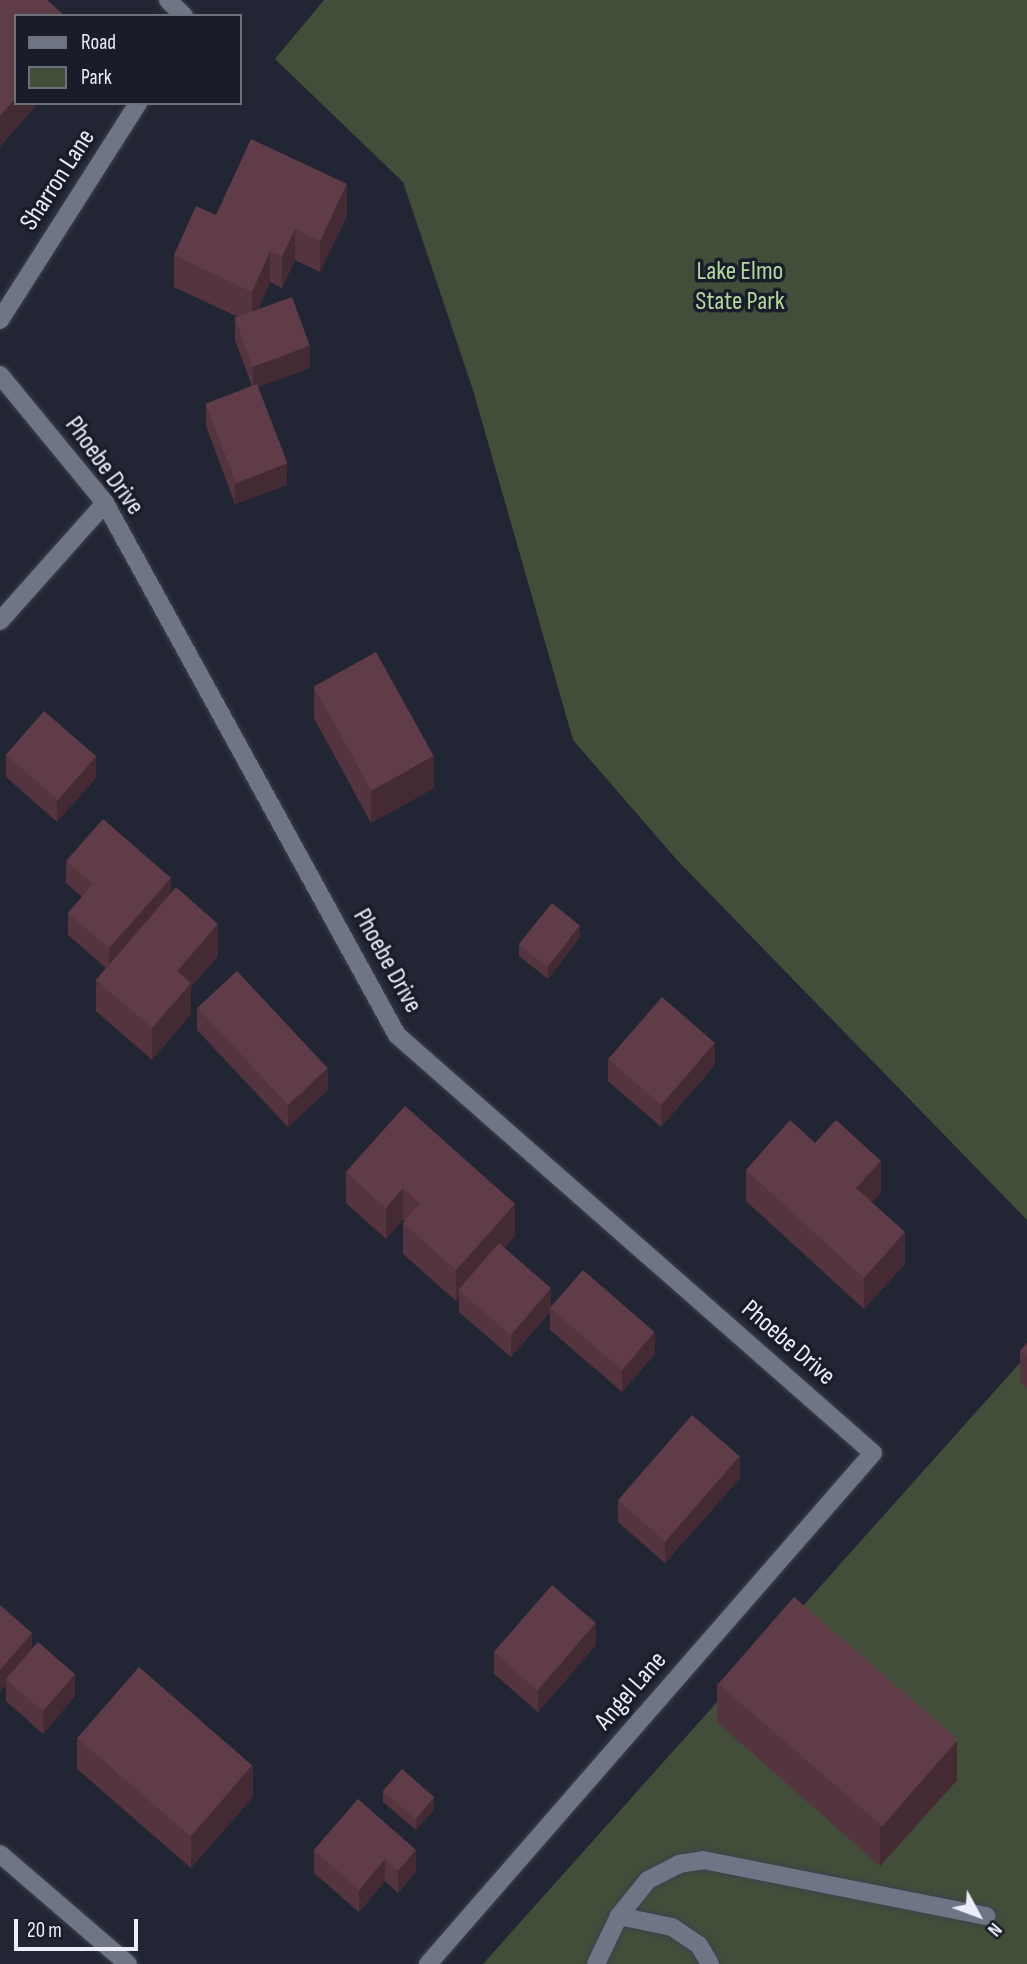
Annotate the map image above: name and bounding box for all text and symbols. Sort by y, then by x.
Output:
legend [14,14,242,105]
text: Road [81,30,116,55]
text: Park [81,65,112,90]
street label: Sharron Lane [14,124,102,236]
park label: Lake Elmo State Park [695,256,785,318]
street label: Phoebe Drive [58,411,150,521]
street label: Phoebe Drive [346,904,428,1018]
street label: Phoebe Drive [735,1294,841,1392]
street label: Angel Lane [589,1645,673,1737]
north arrow [943,1880,1013,1950]
scale bar [18,1904,142,1948]
text: 20 m [27,1918,62,1943]
text: N [982,1918,1006,1940]

